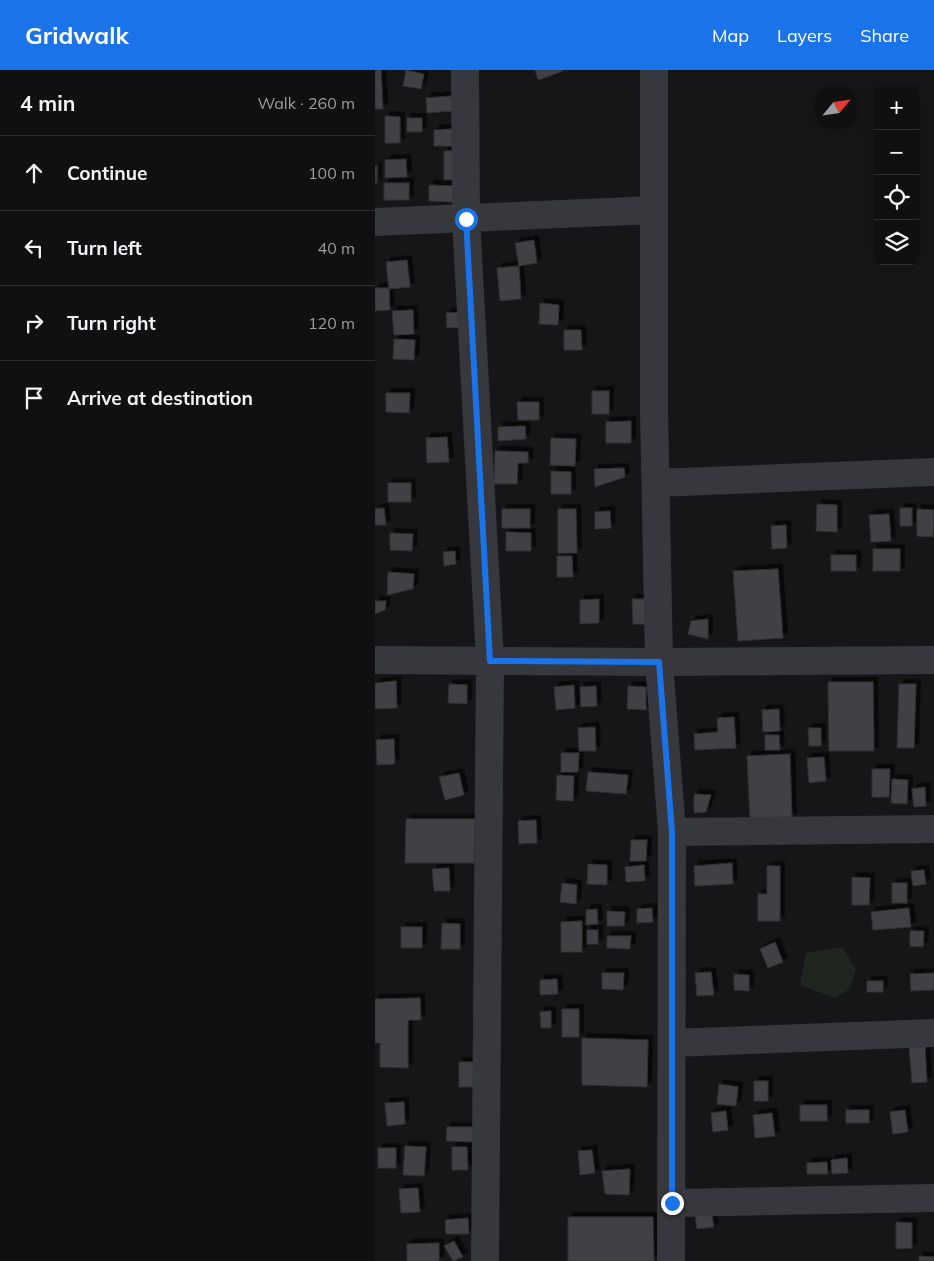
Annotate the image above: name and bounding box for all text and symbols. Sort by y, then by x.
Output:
text: Gridwalk [25,20,129,50]
text: Map [712,24,749,47]
text: Layers [777,24,832,47]
text: Share [860,24,909,47]
north arrow [814,85,859,130]
map controls [874,85,919,265]
button: + [874,85,919,130]
text: 4 min [20,90,75,116]
text: Walk · 260 m [257,93,355,113]
button: − [874,130,919,175]
icon: ahead [20,159,48,187]
text: Continue [67,161,147,185]
text: 100 m [308,163,355,183]
button: locate [874,175,919,220]
route start [455,208,478,231]
button: layers [874,220,919,265]
icon: left [20,234,48,262]
text: Turn left [67,236,142,260]
text: 40 m [318,238,355,258]
icon: right [20,309,48,337]
text: Turn right [67,311,156,335]
text: 120 m [308,313,355,333]
icon: arrive [20,384,48,412]
text: Arrive at destination [67,386,253,410]
route end [661,1192,684,1215]

